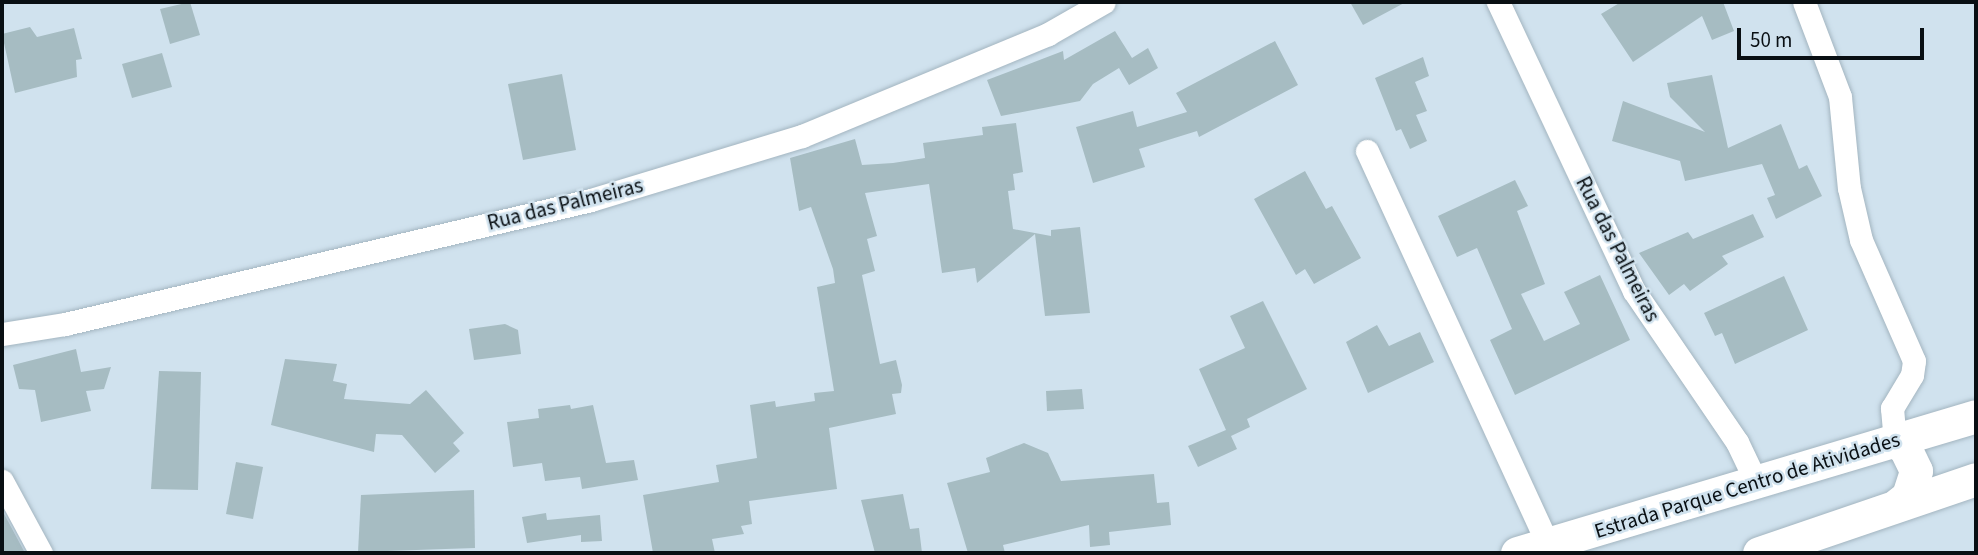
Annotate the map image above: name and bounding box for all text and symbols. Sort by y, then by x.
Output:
scale bar [1740,14,1927,58]
text: 50 m [1750,25,1792,55]
street label: Rua das Palmeiras [485,172,645,236]
street label: Rua das Palmeiras [1571,172,1665,326]
street label: Estrada Parque Centro de Atividades [1591,426,1903,544]

